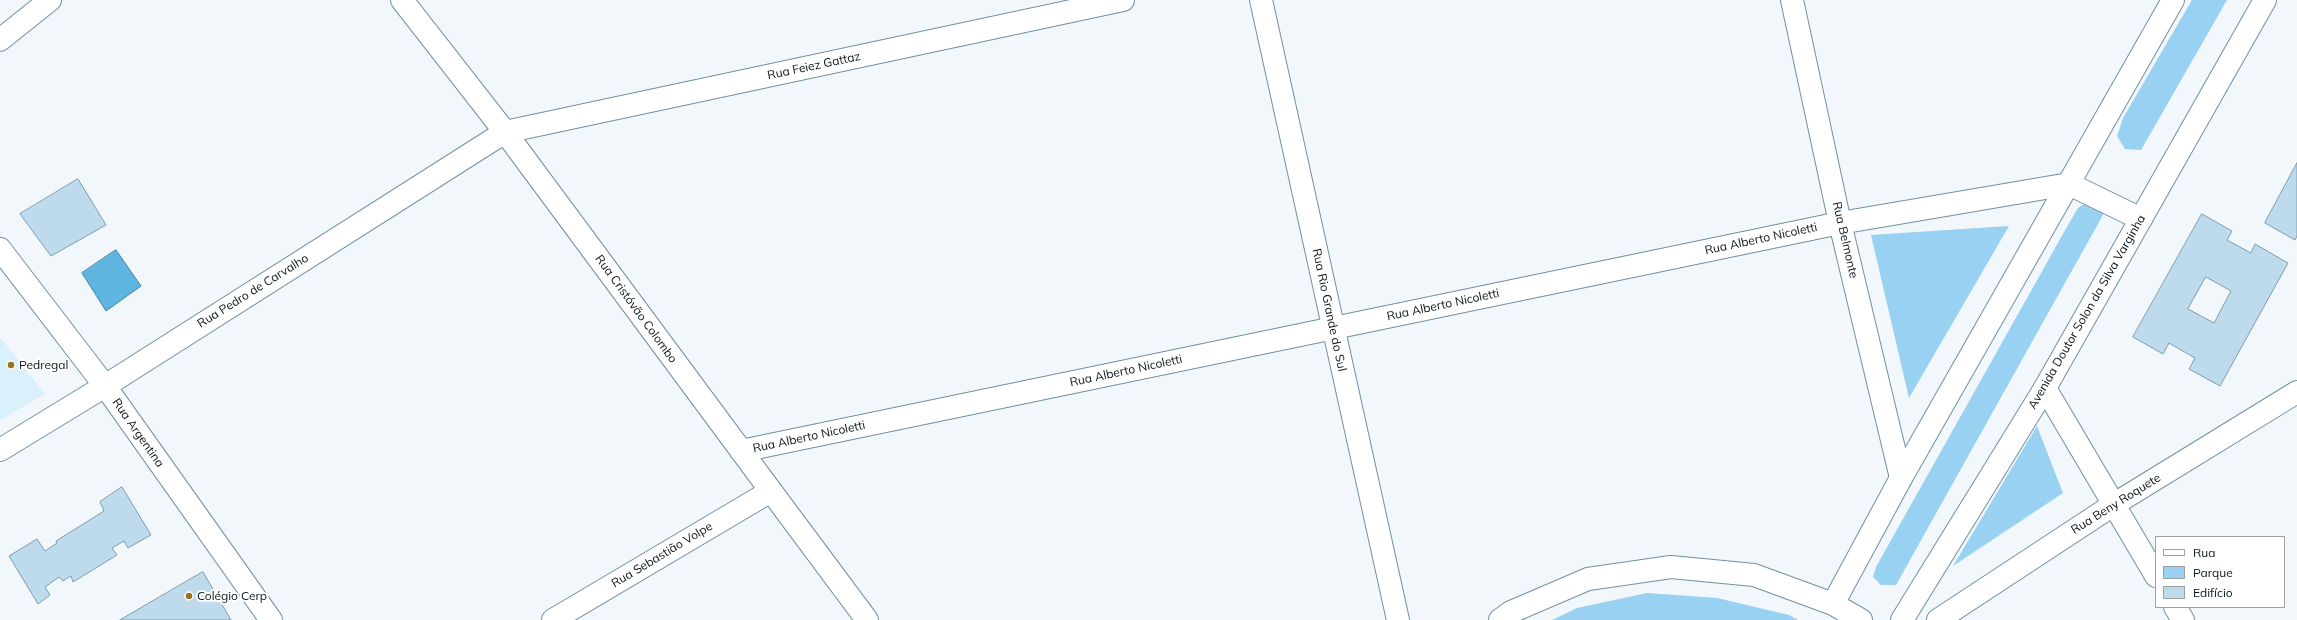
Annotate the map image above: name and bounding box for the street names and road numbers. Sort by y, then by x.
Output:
street label: Rua Feiez Gattaz [766,49,862,83]
street label: Rua Belmonte [1829,200,1861,280]
street label: Avenida Doutor Solon da Silva Varginha [2025,212,2149,412]
street label: Rua Alberto Nicoletti [1703,220,1819,258]
street label: Rua Rio Grande do Sul [1309,247,1349,373]
street label: Rua Pedro de Carvalho [195,251,311,331]
street label: Rua Cristóvão Colombo [592,252,680,366]
street label: Rua Alberto Nicoletti [1385,286,1501,324]
street label: Rua Alberto Nicoletti [1068,352,1184,390]
street label: Rua Argentina [109,396,167,470]
street label: Rua Alberto Nicoletti [751,418,867,456]
street label: Rua Beny Roquete [2068,471,2164,537]
street label: Rua Sebastião Volpe [609,519,715,591]

